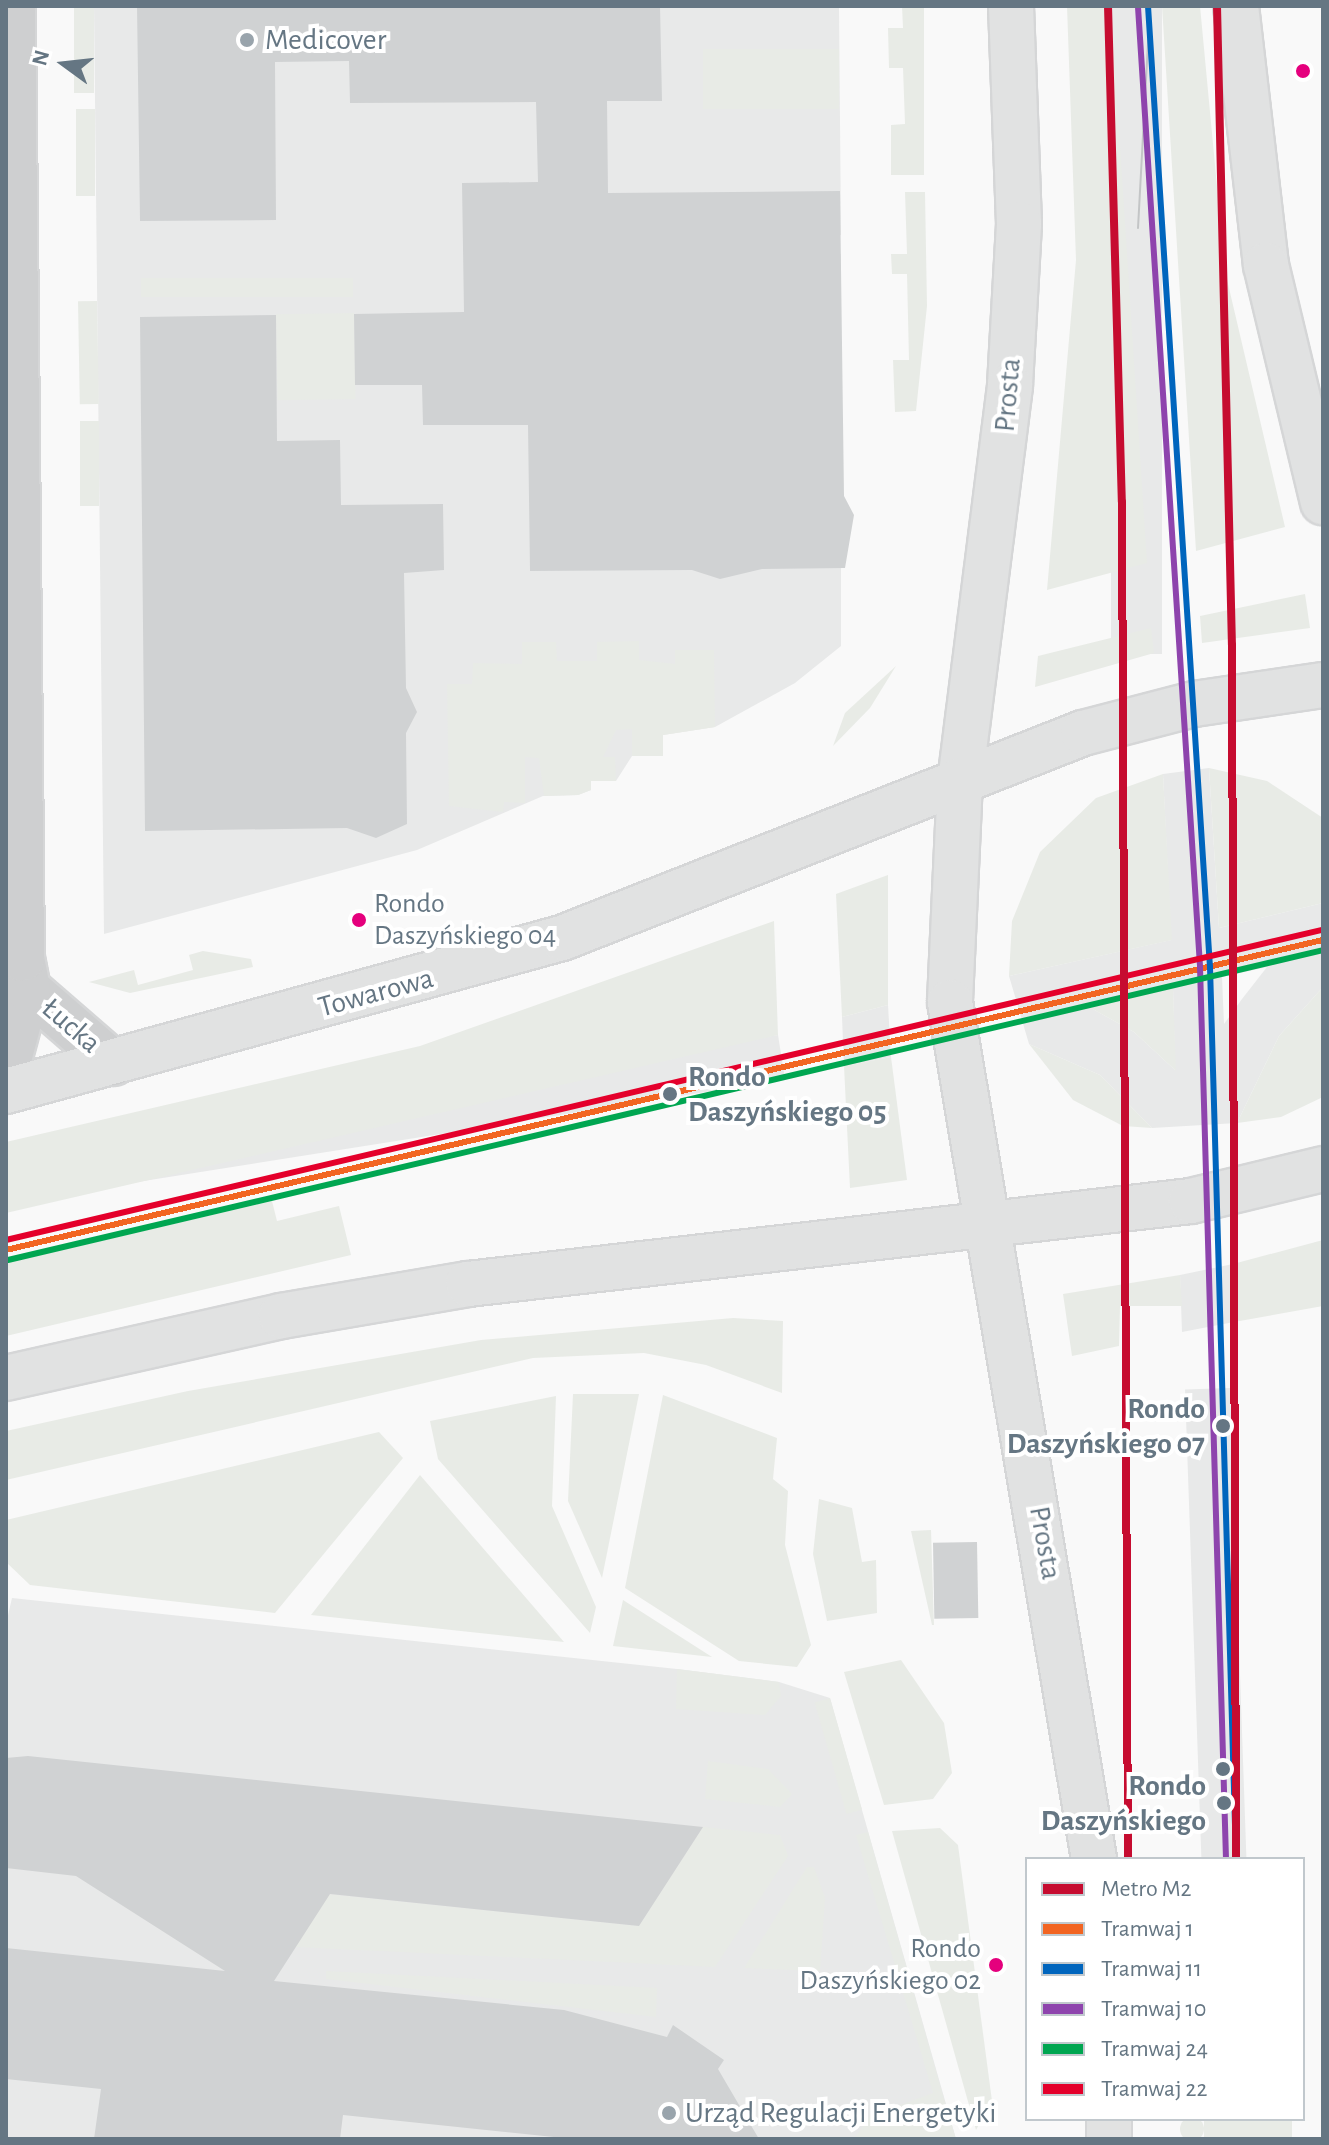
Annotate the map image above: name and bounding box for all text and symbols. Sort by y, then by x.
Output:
place label: Medicover [265,22,386,58]
north arrow [24,24,104,104]
marker: Medicover [236,29,258,51]
text: N [28,48,53,68]
unlabelled marker [1295,63,1311,79]
street label: Prosta [987,357,1029,433]
place label: Rondo Daszyńskiego 04 [374,887,556,953]
marker: Rondo Daszyńskiego 04 [351,912,367,928]
street label: Towarowa [314,960,438,1026]
street label: Łucka [34,991,108,1061]
place label: Rondo Daszyńskiego 05 [688,1059,886,1130]
marker: Rondo Daszyńskiego 05 [659,1083,681,1105]
place label: Rondo Daszyńskiego 07 [1007,1391,1205,1462]
marker: Rondo Daszyńskiego 07 [1212,1415,1234,1437]
street label: Prosta [1021,1503,1069,1583]
unlabelled marker [1212,1758,1234,1780]
place label: Rondo Daszyńskiego [1041,1768,1206,1838]
marker: Rondo Daszyńskiego [1213,1792,1235,1814]
legend [1025,1857,1305,2121]
text: Metro M2 [1101,1877,1192,1901]
text: Tramwaj 1 [1101,1917,1194,1941]
place label: Rondo Daszyńskiego 02 [800,1932,981,1998]
marker: Rondo Daszyńskiego 02 [988,1957,1004,1973]
text: Tramwaj 11 [1101,1957,1202,1981]
text: Tramwaj 10 [1101,1997,1206,2021]
text: Tramwaj 24 [1101,2037,1208,2061]
text: Tramwaj 22 [1101,2077,1207,2101]
place label: Urząd Regulacji Energetyki [685,2095,996,2131]
marker: Urząd Regulacji Energetyki [660,2104,678,2122]

